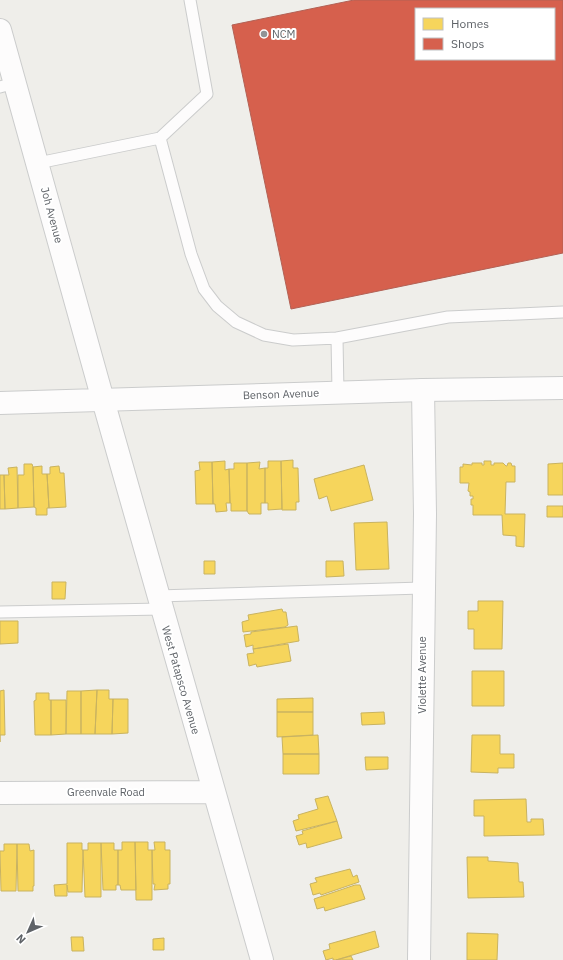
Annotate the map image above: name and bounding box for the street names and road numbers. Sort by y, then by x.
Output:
street label: Joh Avenue [38,185,66,245]
street label: Benson Avenue [242,386,320,402]
street label: West Patapsco Avenue [159,624,203,736]
street label: Violette Avenue [415,636,429,714]
street label: Greenvale Road [67,785,145,799]

